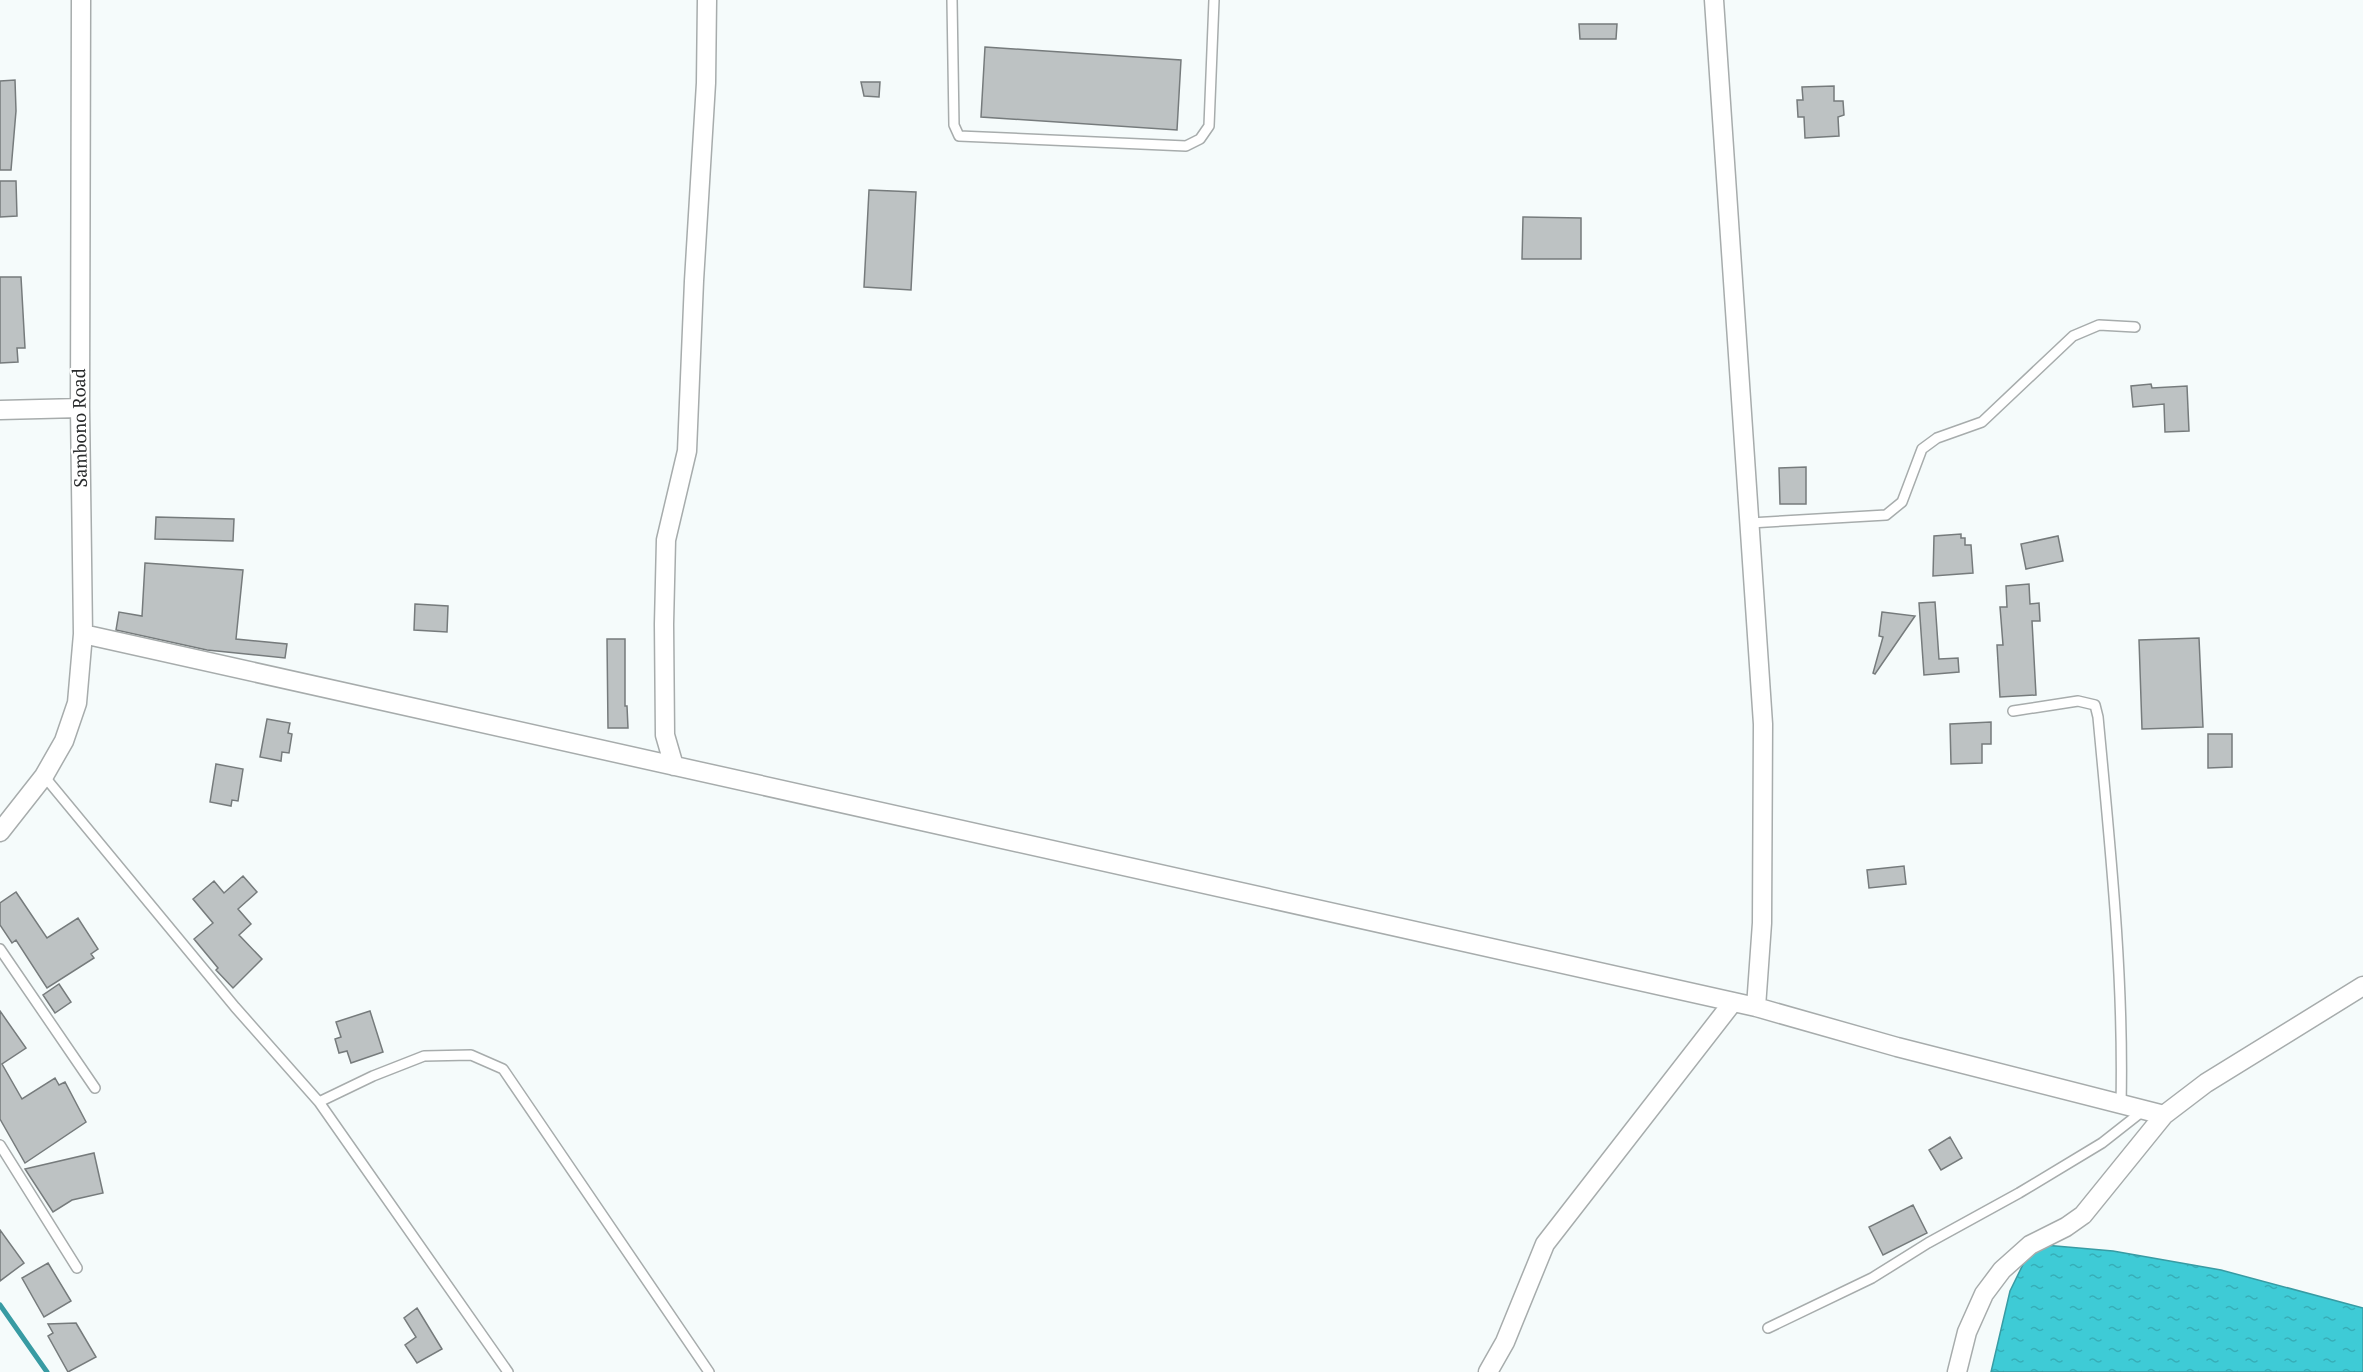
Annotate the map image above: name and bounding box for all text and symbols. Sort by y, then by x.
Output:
street label: Sambono Road [66,368,92,488]

